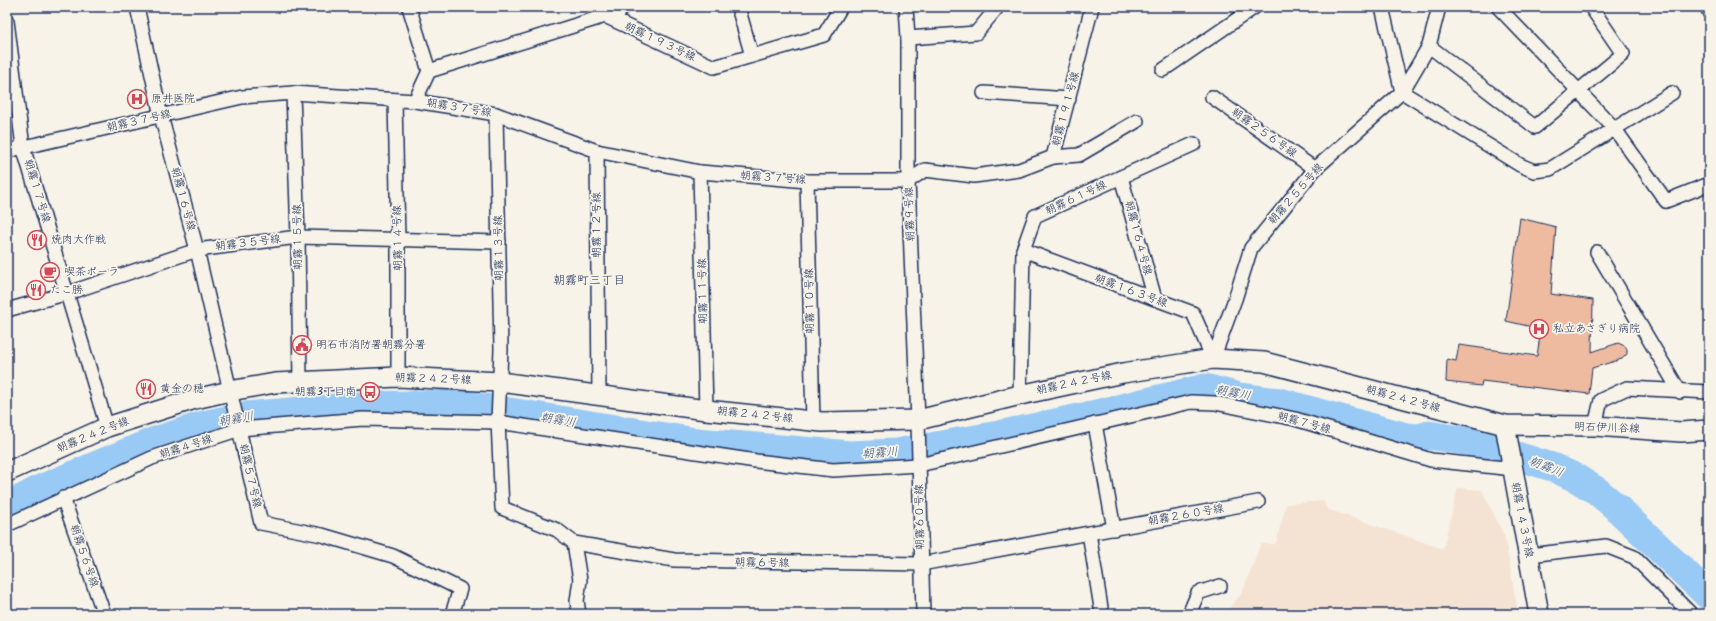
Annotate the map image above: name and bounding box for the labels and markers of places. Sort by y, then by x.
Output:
hospital icon: 原井医院 [126,88,148,110]
place label: 原井医院 [151,90,195,108]
restaurant icon: 焼肉大作戦 [26,229,48,251]
place label: 焼肉大作戦 [51,231,106,249]
cafe icon: 喫茶ポーラ [39,261,61,283]
place label: 喫茶ポーラ [64,263,119,281]
restaurant icon: たこ勝 [25,279,47,301]
place label: たこ勝 [50,281,83,299]
hospital icon: 私立あさぎり病院 [1528,318,1550,340]
place label: 私立あさぎり病院 [1553,320,1640,338]
public building icon: 明石市消防署朝霧分署 [291,334,313,356]
place label: 明石市消防署朝霧分署 [316,336,426,354]
restaurant icon: 黄金の穂 [135,378,157,400]
place label: 黄金の穂 [160,380,204,398]
bus stop icon: 朝霧3丁目南 [359,381,381,403]
place label: 朝霧3丁目南 [295,383,356,401]

